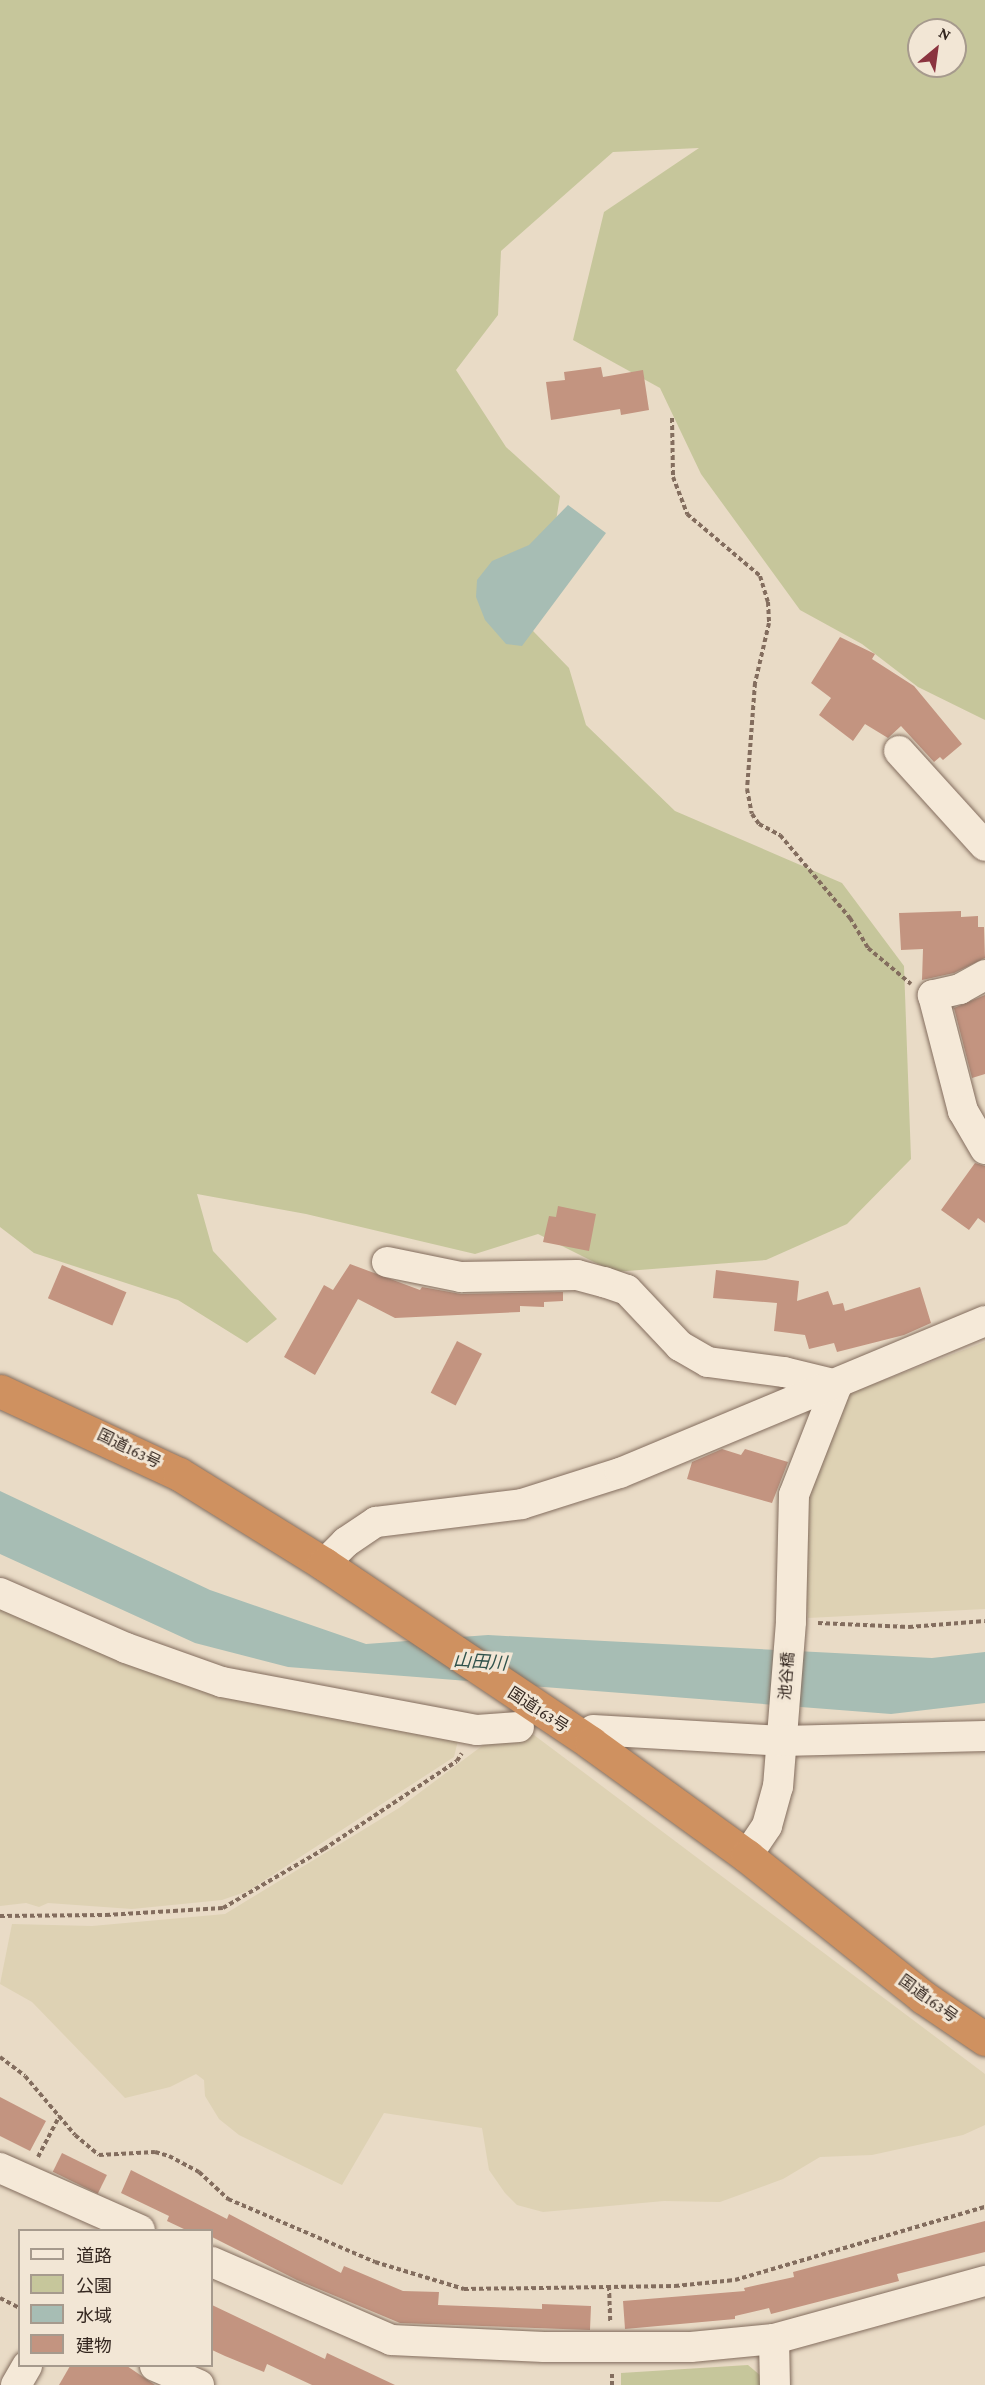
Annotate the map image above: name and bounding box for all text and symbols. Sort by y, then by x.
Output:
north arrow [907,18,967,78]
text: N [936,23,954,44]
street label: 国道163号 [94,1425,164,1473]
water label: 山田川 [452,1649,508,1675]
street label: 池谷橋 [775,1651,799,1701]
street label: 国道163号 [504,1683,572,1737]
street label: 国道163号 [895,1971,961,2027]
legend [18,2229,213,2367]
text: 道路 [76,2246,112,2266]
text: 公園 [76,2276,112,2296]
text: 水域 [76,2306,112,2326]
text: 建物 [76,2336,112,2356]

